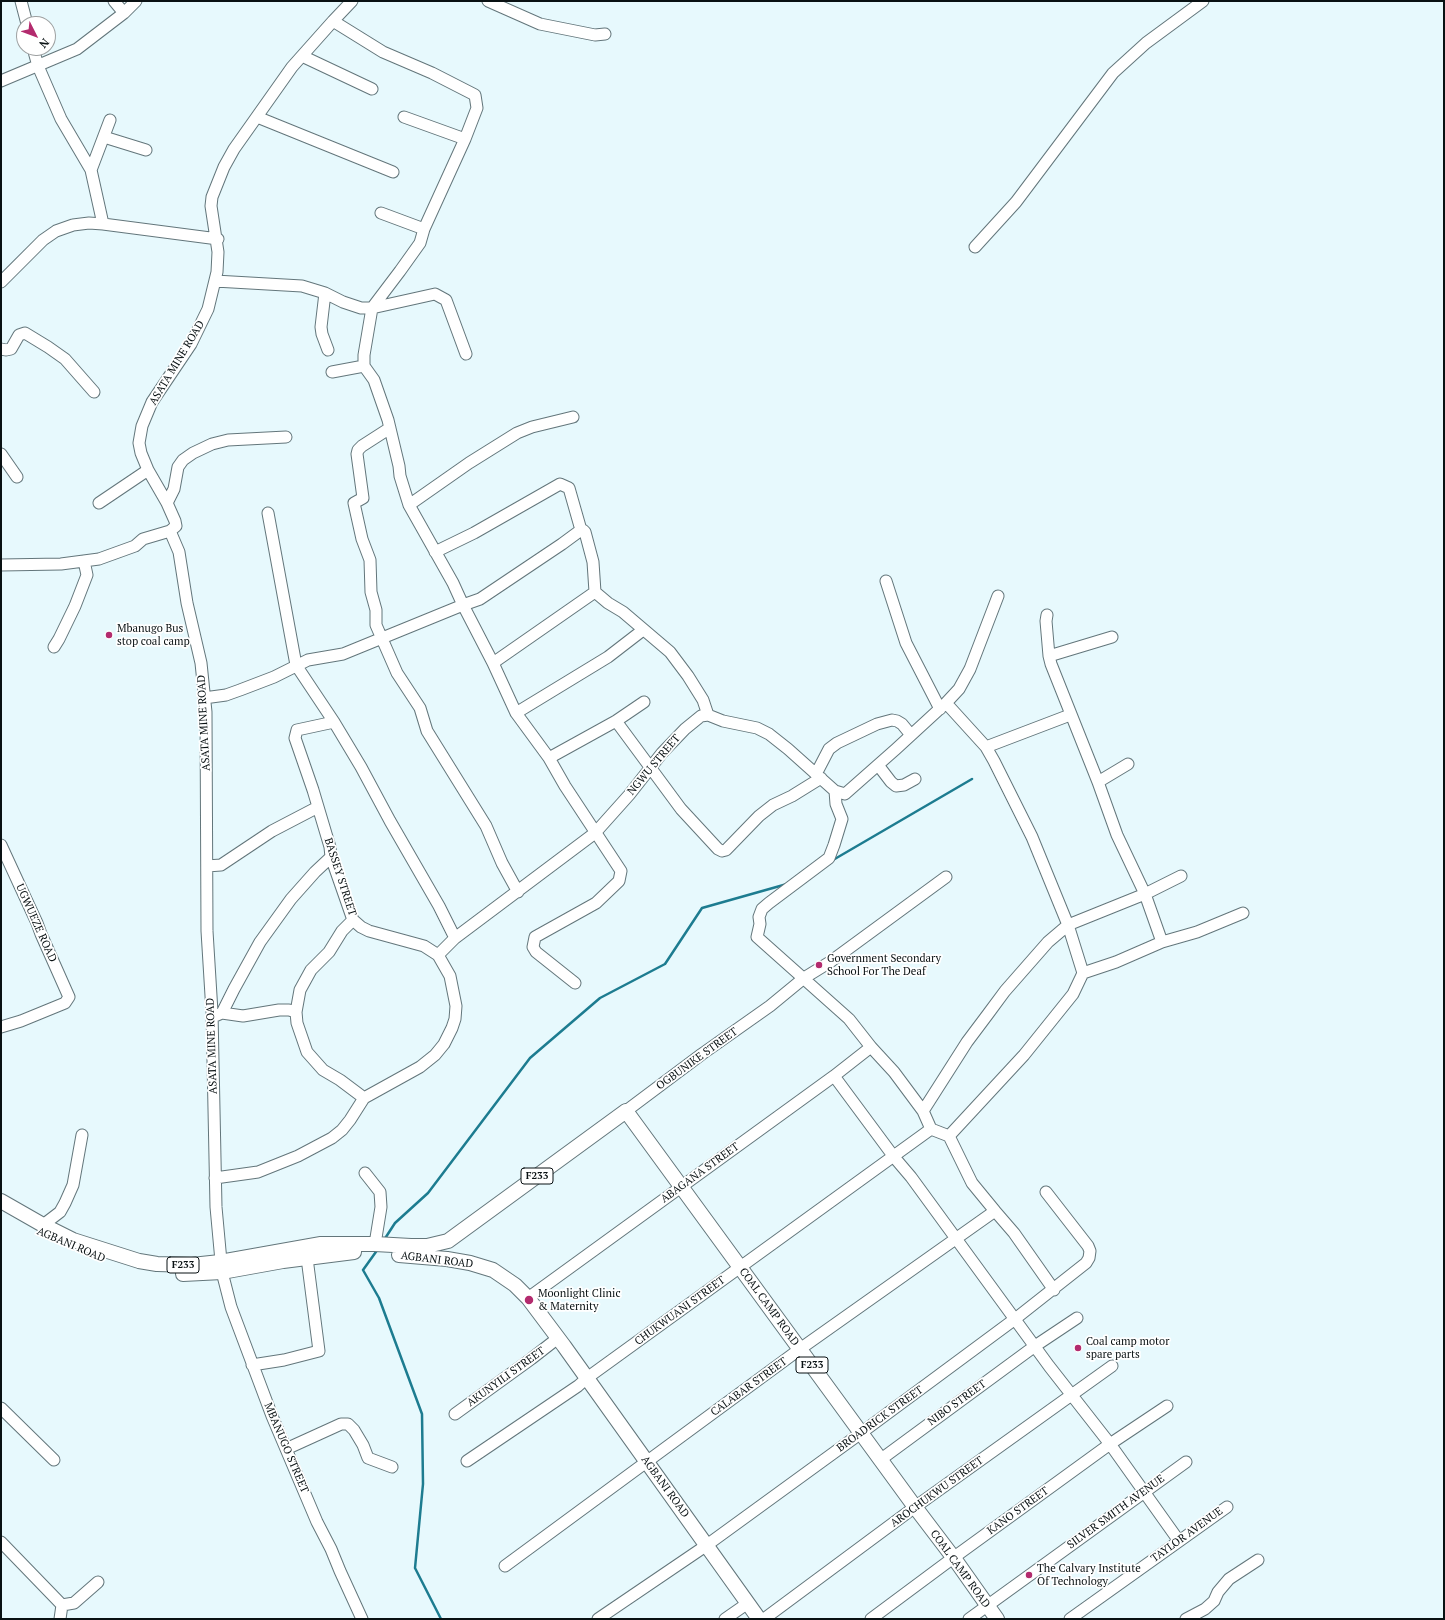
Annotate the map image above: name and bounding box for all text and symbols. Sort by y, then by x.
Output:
north arrow [16,16,56,56]
text: N [36,36,52,51]
street label: ASATA MINE ROAD [147,318,207,408]
place label: Mbanugo Bus stop coal camp [117,622,190,648]
marker: Mbanugo Bus stop coal camp [104,630,114,640]
street label: ASATA MINE ROAD [195,675,213,771]
street label: NGWU STREET [625,732,683,798]
street label: BASSEY STREET [321,836,359,918]
street label: UGWUEZE ROAD [13,882,59,964]
place label: Government Secondary School For The Deaf [827,952,941,978]
marker: Government Secondary School For The Deaf [814,960,824,970]
street label: ASATA MINE ROAD [204,998,220,1094]
street label: OGBUNIKE STREET [654,1025,740,1093]
street label: ABAGANA STREET [658,1140,742,1206]
road number: F233 [521,1168,553,1184]
street label: AGBANI ROAD [35,1225,107,1265]
street label: AGBANI ROAD [400,1249,474,1271]
road number: F233 [167,1257,199,1273]
street label: COAL CAMP ROAD [736,1265,802,1349]
street label: CHUKWUANI STREET [632,1274,728,1348]
place label: Moonlight Clinic & Maternity [538,1287,621,1313]
marker: Moonlight Clinic & Maternity [523,1294,535,1306]
place label: Coal camp motor spare parts [1086,1335,1169,1361]
marker: Coal camp motor spare parts [1073,1343,1083,1353]
street label: AKUNYILI STREET [465,1344,547,1410]
street label: CALABAR STREET [708,1355,790,1419]
road number: F233 [796,1357,828,1373]
street label: NIBO STREET [925,1377,989,1429]
street label: BROADRICK STREET [834,1383,926,1455]
street label: MBANUGO STREET [261,1401,311,1495]
street label: AGBANI ROAD [638,1454,692,1520]
street label: AROCHUKWU STREET [888,1454,986,1530]
street label: SILVER SMITH AVENUE [1065,1472,1167,1552]
street label: KANO STREET [985,1484,1051,1538]
street label: TAYLOR AVENUE [1149,1505,1225,1565]
street label: COAL CAMP ROAD [927,1527,993,1611]
place label: The Calvary Institute Of Technology [1037,1562,1141,1588]
marker: The Calvary Institute Of Technology [1024,1570,1034,1580]

